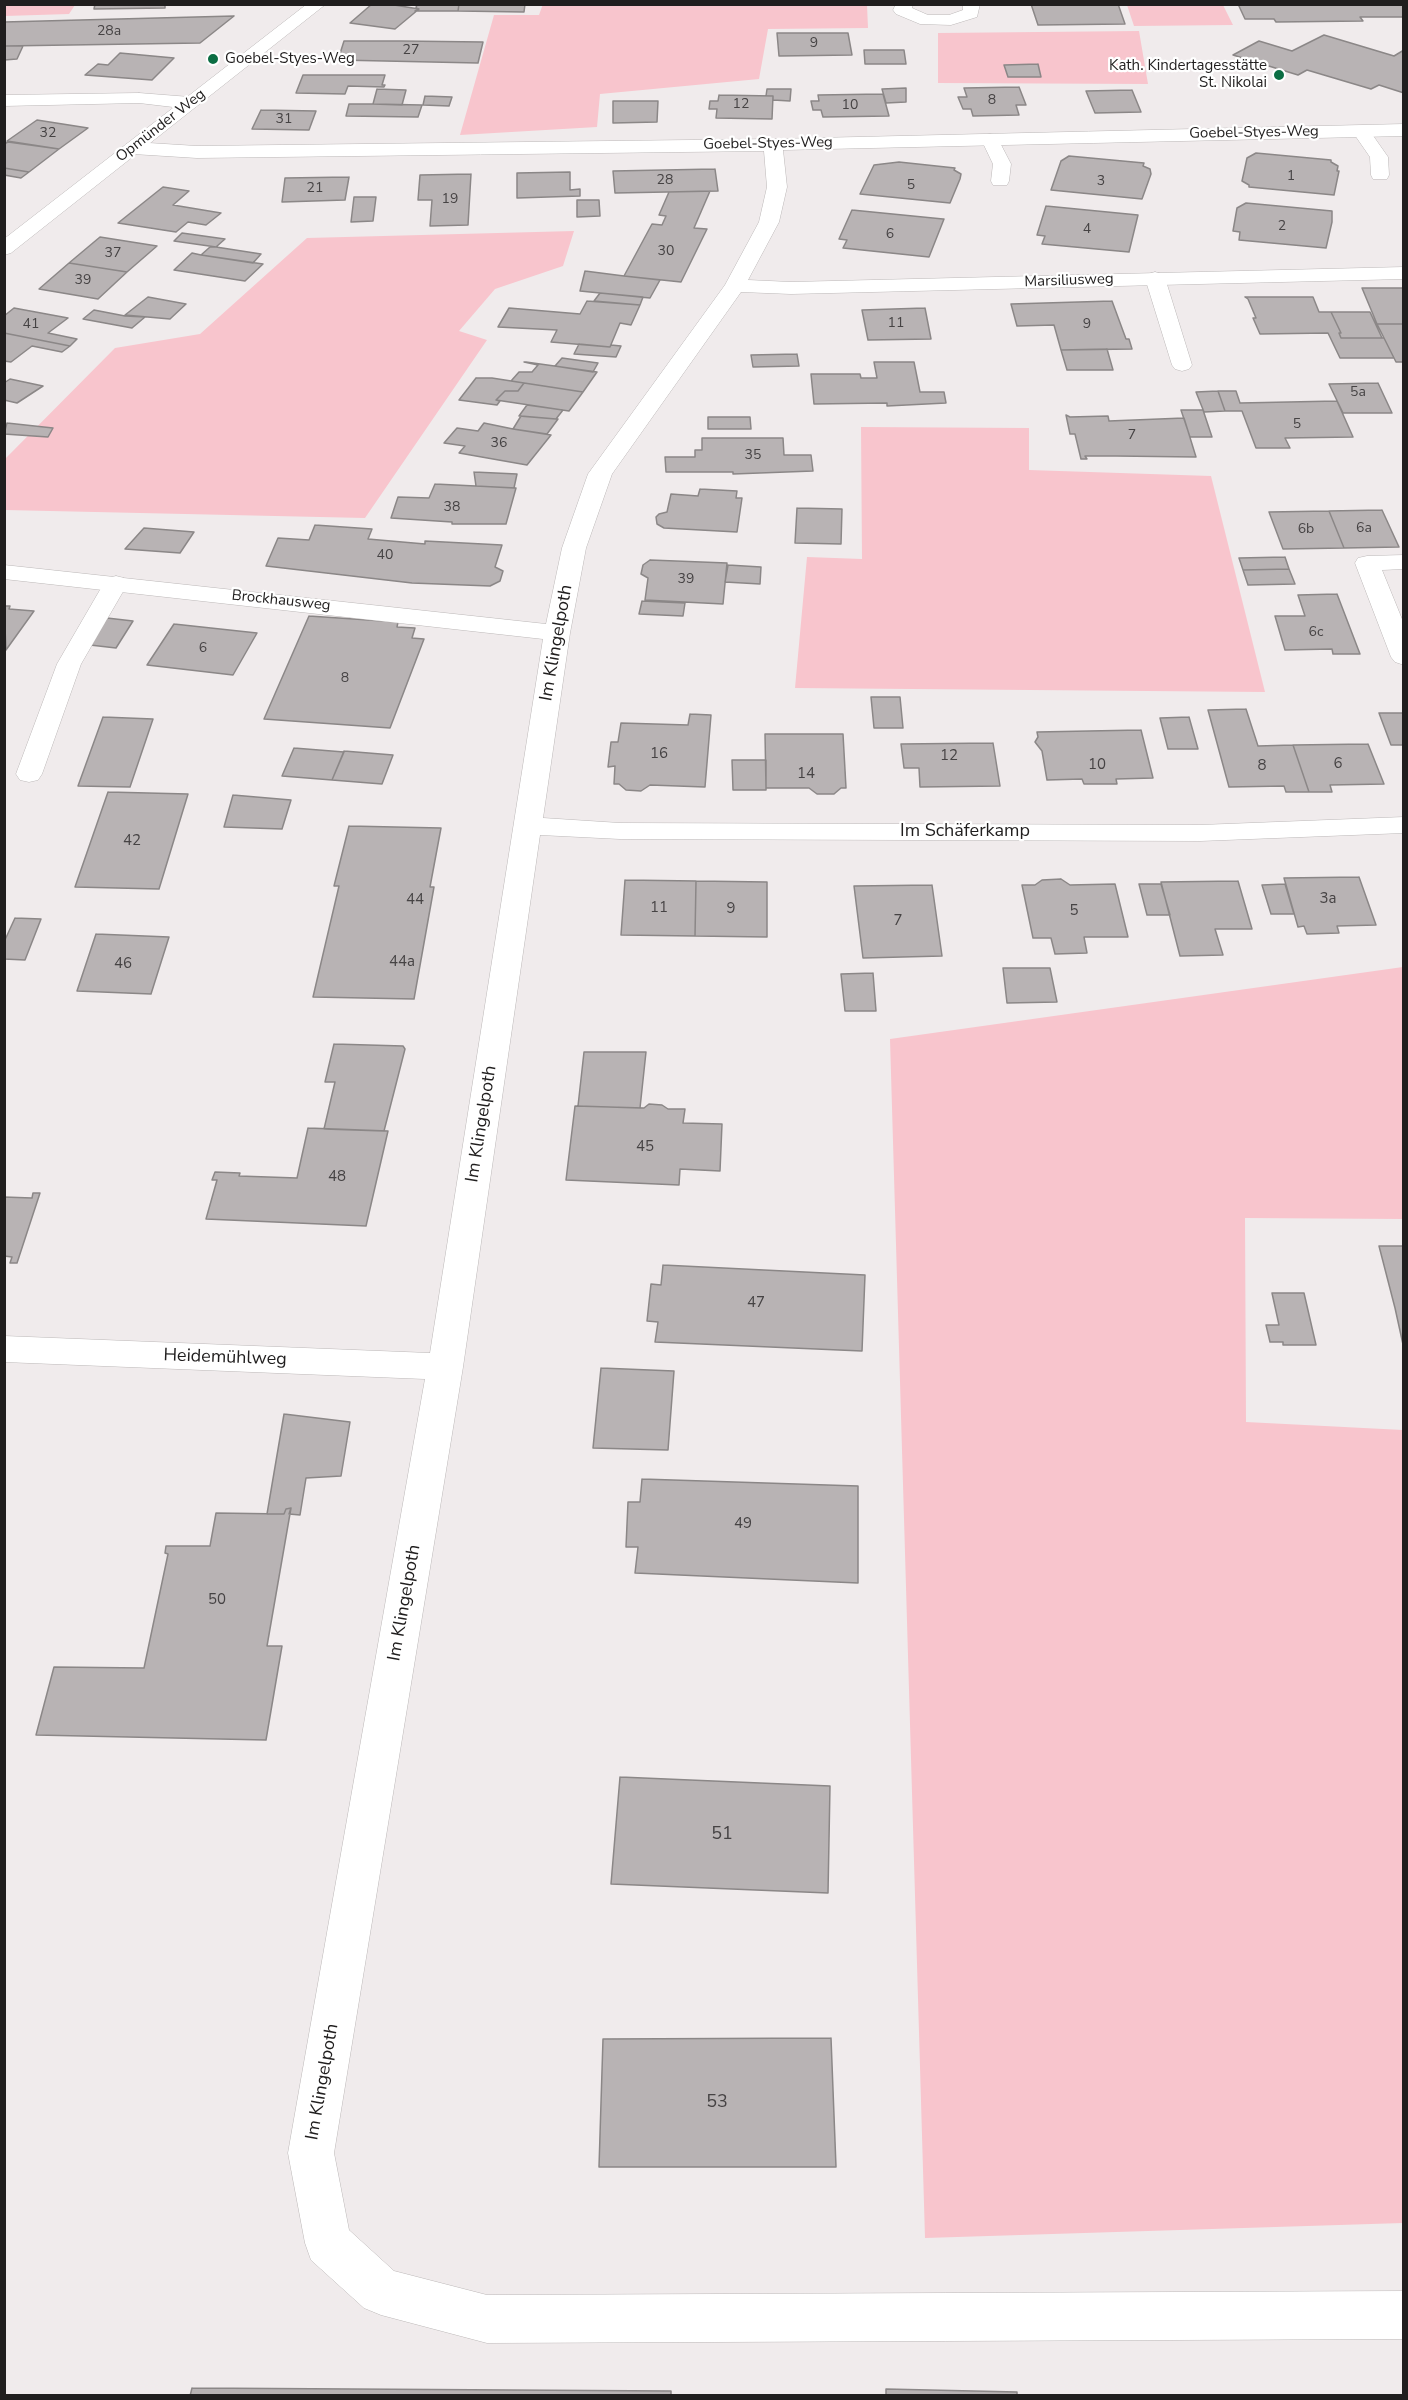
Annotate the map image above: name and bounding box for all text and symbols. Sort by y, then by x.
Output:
house number: 28a [97,24,121,40]
house number: 9 [810,36,818,52]
house number: 27 [403,43,419,59]
place label: Goebel-Styes-Weg [225,50,355,68]
marker: Goebel-Styes-Weg [206,52,220,66]
place label: Kath. Kindertagesstätte St. Nikolai [1109,57,1267,92]
marker: Kath. Kindertagesstätte St. Nikolai [1272,68,1286,82]
street label: Opmünder Weg [113,86,209,166]
house number: 8 [988,93,996,109]
house number: 12 [733,97,749,113]
house number: 10 [842,98,858,114]
house number: 31 [276,112,292,128]
street label: Goebel-Styes-Weg [1189,123,1319,143]
house number: 32 [40,126,56,142]
street label: Goebel-Styes-Weg [703,134,833,154]
house number: 1 [1287,169,1295,185]
house number: 28 [657,173,673,189]
house number: 3 [1097,174,1105,190]
house number: 5 [907,178,915,194]
house number: 21 [307,181,323,197]
house number: 19 [442,192,458,208]
house number: 2 [1278,219,1286,235]
house number: 4 [1083,222,1091,238]
house number: 6 [886,227,894,243]
house number: 30 [658,244,674,260]
house number: 37 [105,246,121,262]
street label: Marsiliusweg [1024,270,1114,292]
house number: 39 [75,273,91,289]
house number: 11 [888,316,904,332]
house number: 41 [23,317,39,333]
house number: 9 [1083,317,1091,333]
house number: 5a [1350,385,1366,401]
house number: 5 [1293,417,1301,433]
house number: 7 [1128,428,1136,444]
house number: 36 [491,436,507,452]
house number: 35 [745,448,761,464]
house number: 38 [444,500,460,516]
house number: 6a [1356,521,1372,537]
house number: 6b [1298,522,1314,538]
house number: 40 [377,548,393,564]
house number: 39 [678,572,694,588]
street label: Im Klingelpoth [536,583,578,703]
street label: Brockhausweg [231,587,331,615]
house number: 6c [1309,625,1323,641]
house number: 6 [199,641,207,657]
house number: 8 [341,671,349,687]
house number: 16 [650,745,668,763]
house number: 12 [940,747,958,765]
house number: 6 [1334,755,1342,773]
house number: 10 [1088,756,1106,774]
house number: 8 [1258,757,1266,775]
house number: 14 [797,765,815,783]
street label: Im Schäferkamp [900,821,1030,843]
house number: 42 [123,832,141,850]
house number: 3a [1320,890,1336,908]
house number: 44 [406,891,424,909]
house number: 11 [650,899,668,917]
house number: 9 [727,900,735,918]
house number: 5 [1070,902,1078,920]
house number: 7 [894,912,902,930]
house number: 44a [389,953,415,971]
house number: 46 [114,955,132,973]
street label: Im Klingelpoth [462,1064,502,1184]
house number: 45 [636,1138,654,1156]
house number: 48 [328,1168,346,1186]
house number: 47 [747,1294,765,1312]
street label: Heidemühlweg [163,1345,287,1371]
house number: 49 [734,1515,752,1533]
street label: Im Klingelpoth [384,1543,426,1663]
house number: 50 [208,1591,226,1609]
house number: 51 [711,1824,733,1846]
street label: Im Klingelpoth [302,2022,344,2142]
house number: 53 [706,2092,728,2114]

